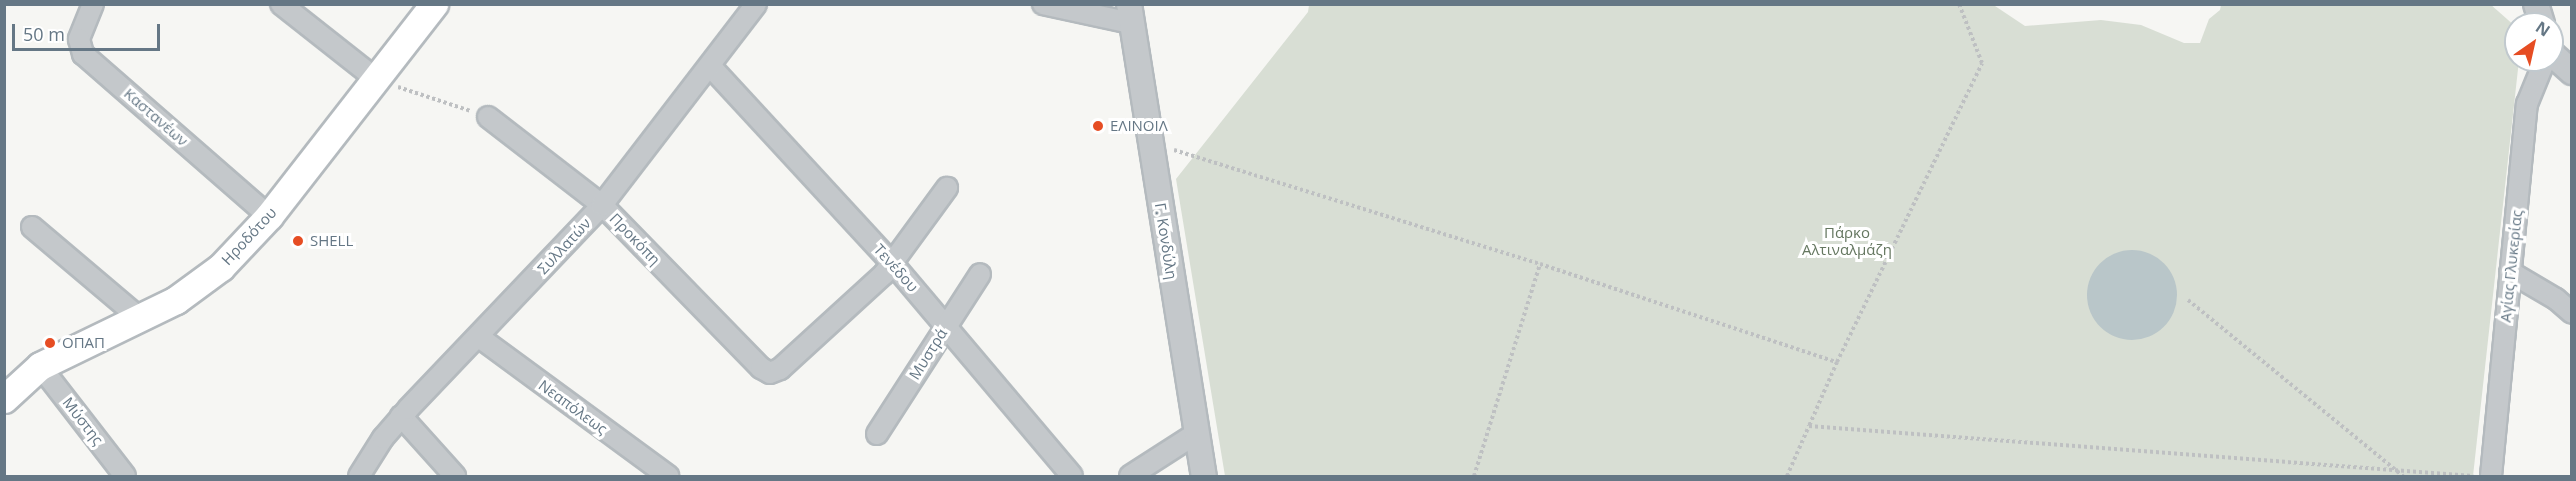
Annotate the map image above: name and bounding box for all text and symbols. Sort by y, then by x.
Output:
scale bar [15,12,164,50]
north arrow [2504,12,2564,72]
text: N [2531,16,2554,41]
text: 50 m [23,22,65,46]
street label: Καστανέων [120,84,192,150]
place label: ΕΛΙΝΟΙΛ [1110,117,1168,135]
marker: ΕΛΙΝΟΙΛ [1091,119,1105,133]
street label: Γ. Κονδύλη [1151,201,1181,281]
street label: Ηροδότου [218,203,280,269]
street label: Προκόπη [606,209,664,269]
street label: Αγίας Γλυκερίας [2496,209,2526,323]
street label: Συλλατών [534,214,594,278]
park label: Πάρκο Αλτιναλμάζη [1802,223,1892,258]
place label: SHELL [310,232,353,250]
marker: SHELL [291,234,305,248]
street label: Τενέδου [870,240,922,296]
street label: Μυστρά [905,325,951,383]
place label: ΟΠΑΠ [62,334,105,352]
marker: ΟΠΑΠ [43,336,57,350]
street label: Νεαπόλεως [535,376,611,438]
street label: Μύστης [59,394,107,448]

